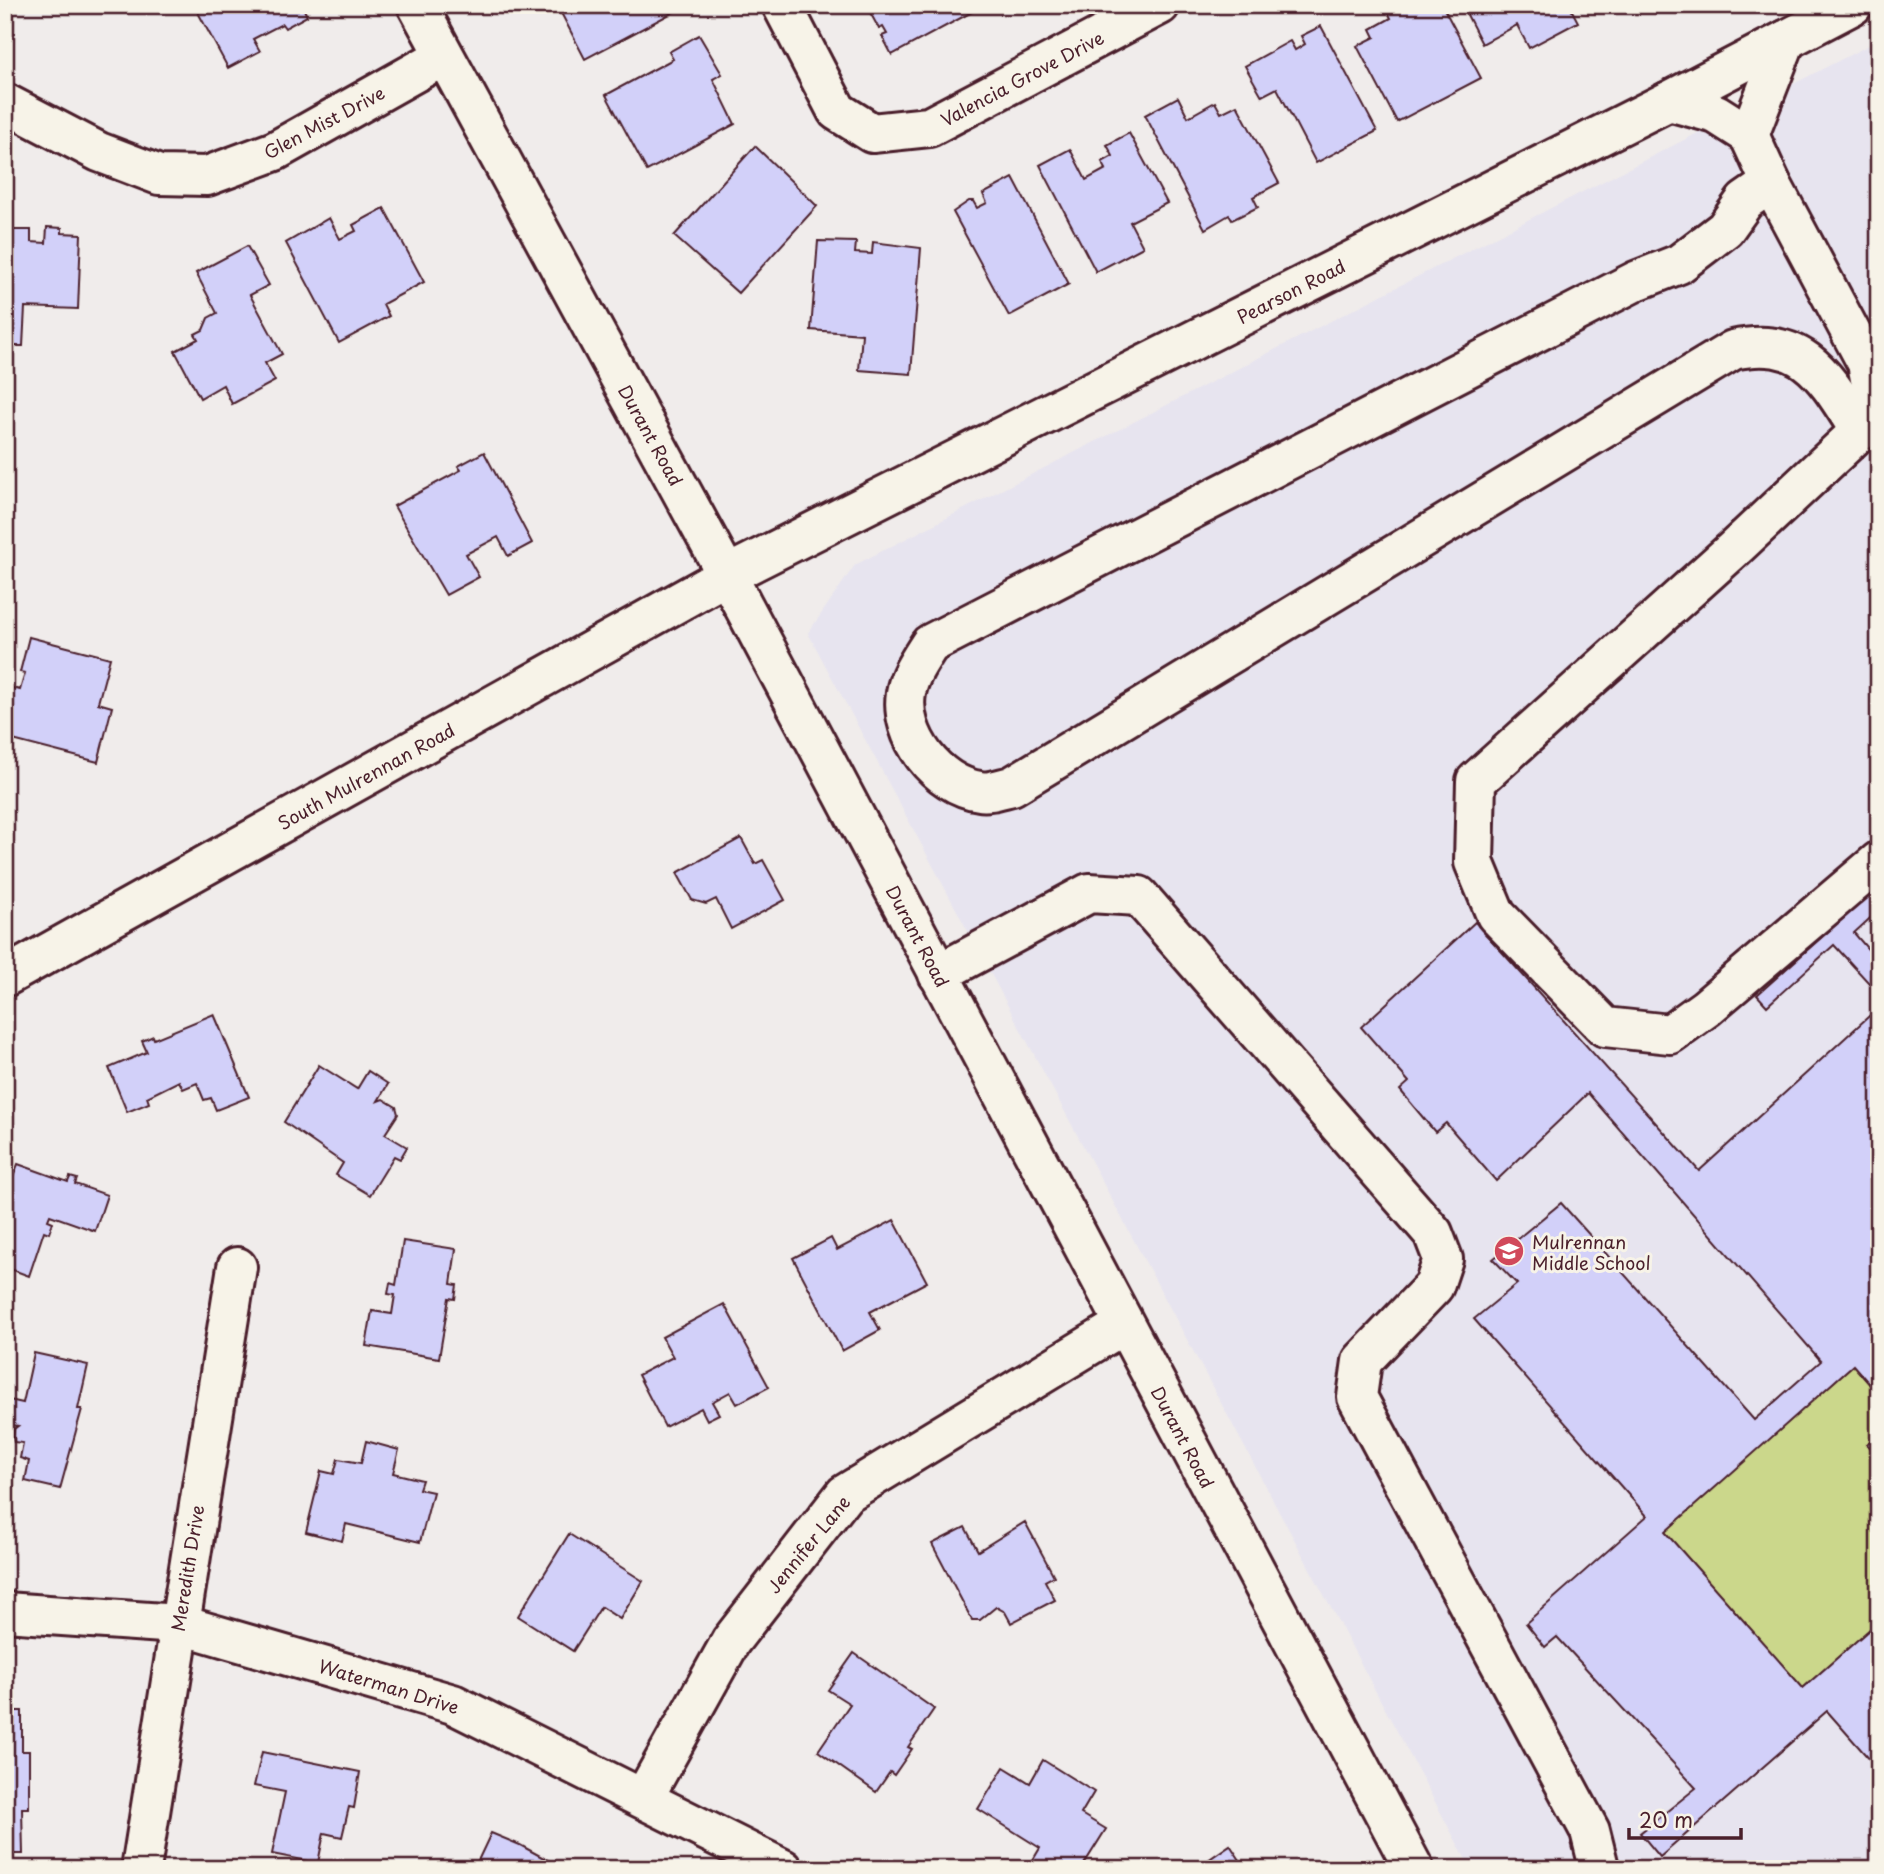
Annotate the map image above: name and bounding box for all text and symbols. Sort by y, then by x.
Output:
street label: Valencia Grove Drive [936,23,1109,132]
street label: Glen Mist Drive [259,79,389,165]
street label: Pearson Road [1232,252,1350,330]
street label: Durant Road [612,379,690,491]
street label: South Mulrennan Road [273,716,459,836]
street label: Durant Road [880,880,956,992]
place label: Mulrennan Middle School [1532,1228,1651,1276]
school or university icon: Mulrennan Middle School [1492,1234,1526,1268]
street label: Durant Road [1145,1381,1221,1493]
street label: Jennifer Lane [760,1489,856,1599]
street label: Meredith Drive [164,1503,210,1633]
street label: Waterman Drive [315,1652,463,1720]
scale bar [1629,1797,1741,1841]
text: 20 m [1639,1803,1693,1835]

